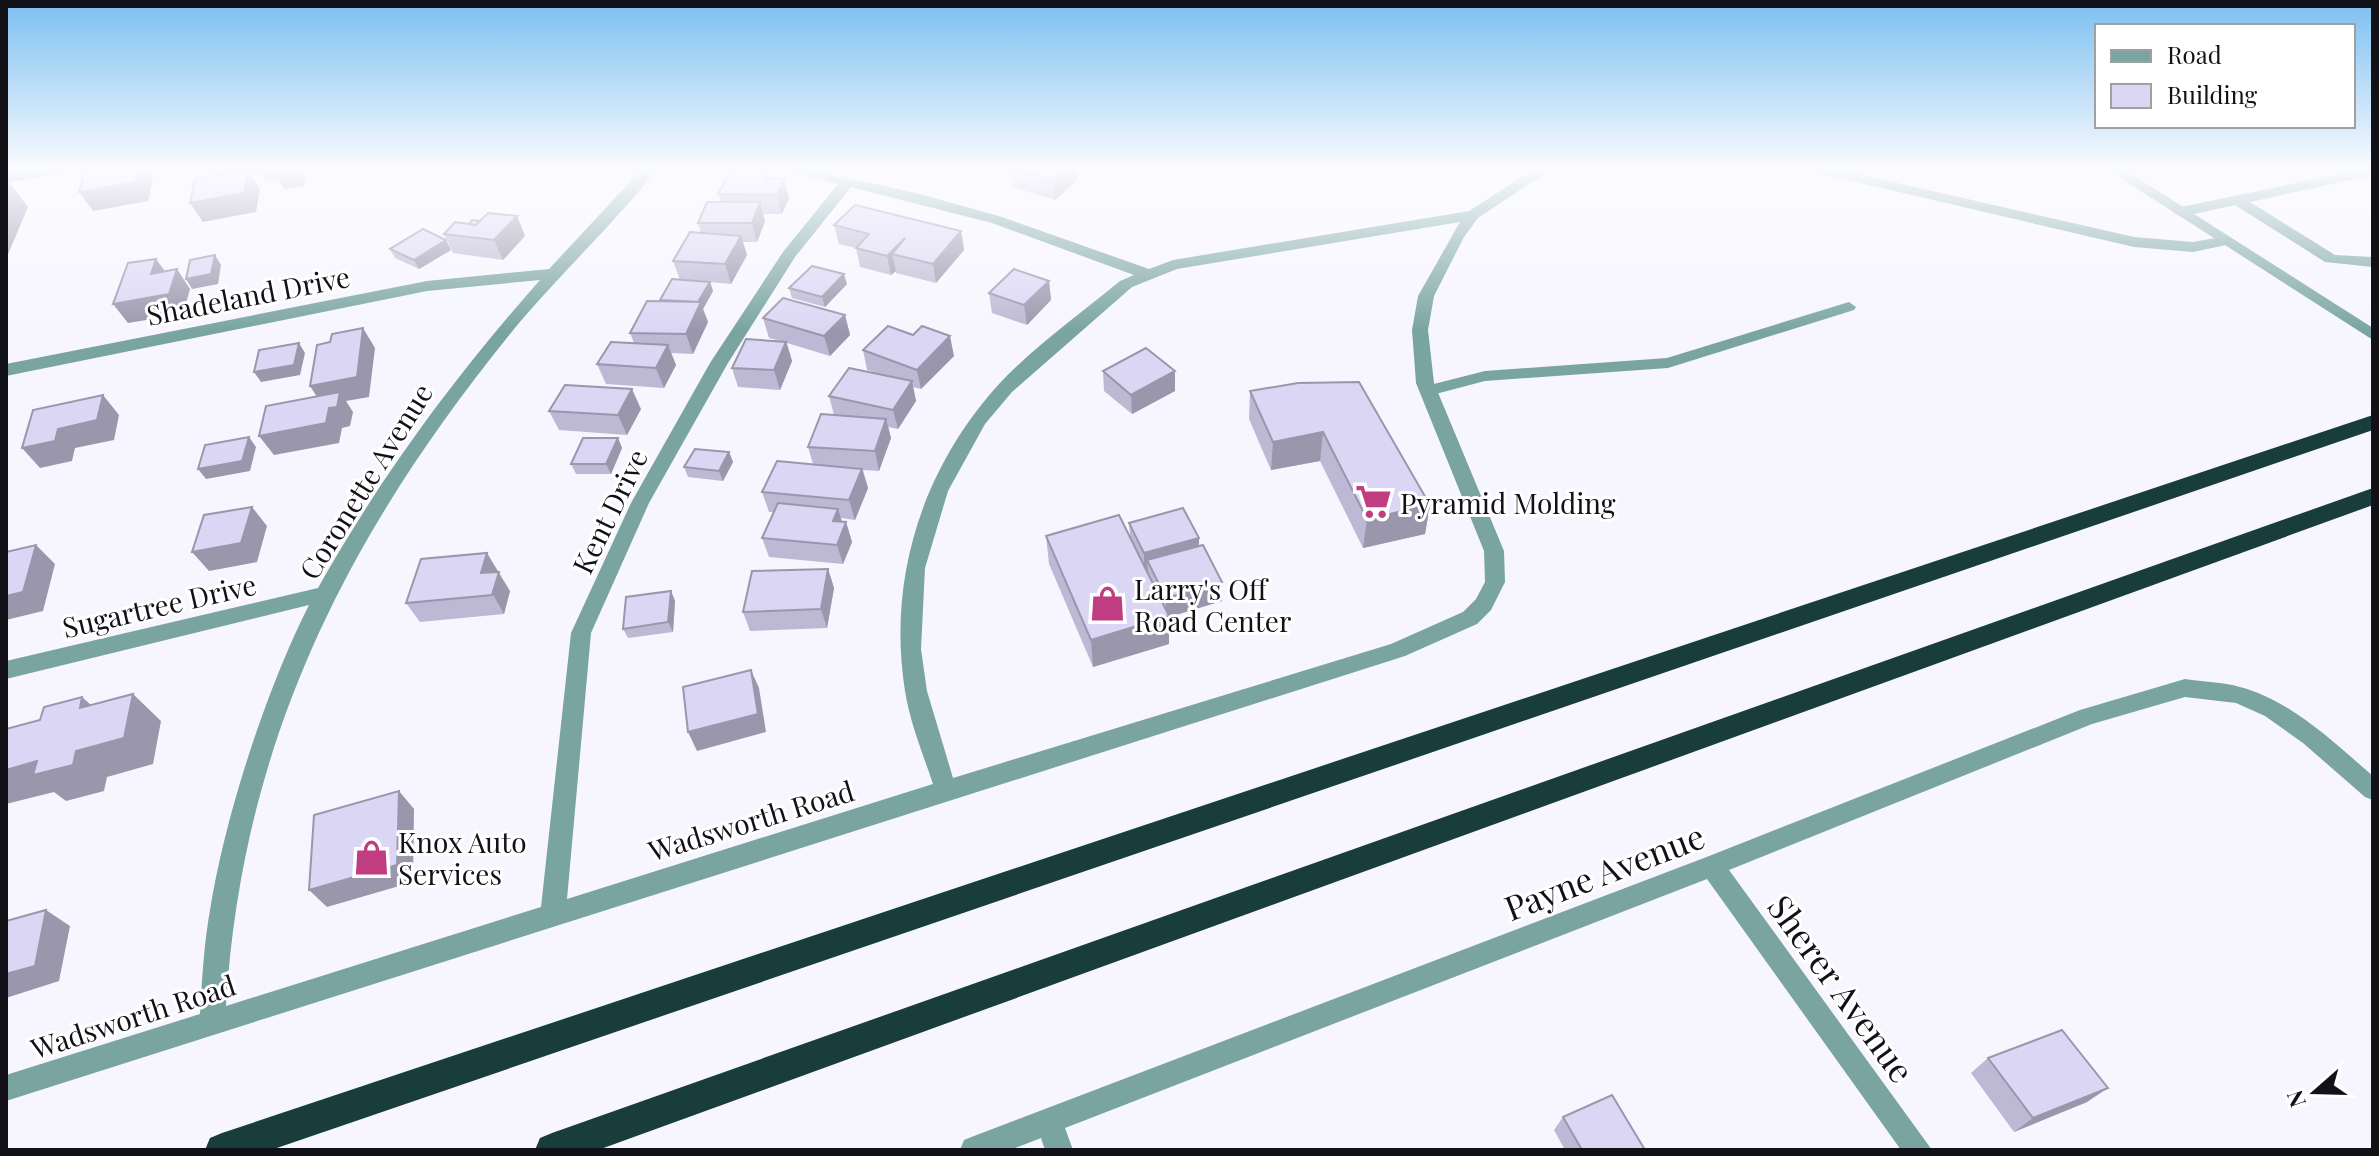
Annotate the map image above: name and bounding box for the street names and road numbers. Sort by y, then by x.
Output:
street label: Shadeland Drive [143,257,353,333]
street label: Coronette Avenue [290,376,440,586]
street label: Kent Drive [563,443,655,579]
street label: Sugartree Drive [58,565,260,645]
street label: Wadsworth Road [643,771,858,869]
street label: Payne Avenue [1497,812,1711,930]
street label: Sherer Avenue [1758,885,1926,1091]
street label: Wadsworth Road [25,966,240,1067]

